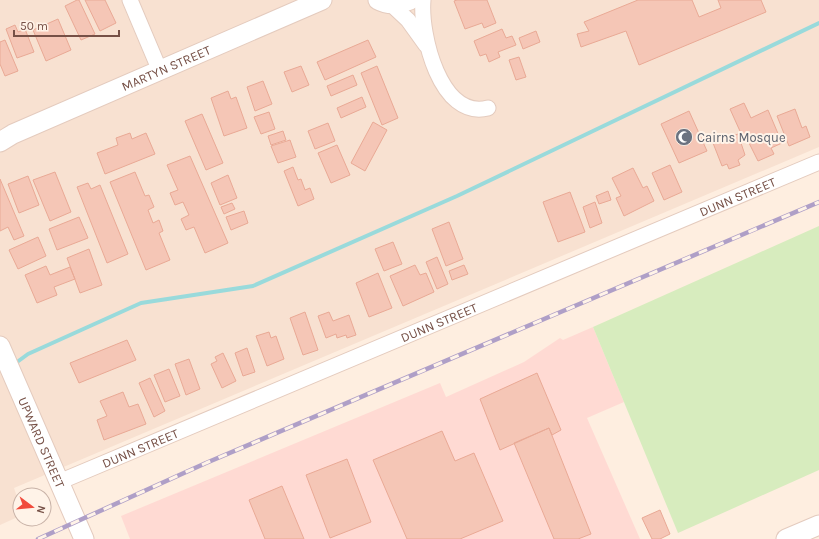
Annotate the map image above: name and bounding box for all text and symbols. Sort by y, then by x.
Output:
scale bar [14,12,119,38]
text: 50 m [20,19,48,33]
street label: MARTYN STREET [119,42,213,94]
mosque icon: Cairns Mosque [674,127,694,147]
place label: Cairns Mosque [697,130,786,146]
street label: DUNN STREET [697,173,778,219]
street label: DUNN STREET [398,299,480,345]
street label: UPWARD STREET [16,395,68,490]
street label: DUNN STREET [100,425,181,471]
north arrow [12,487,52,527]
text: N [34,504,48,515]

